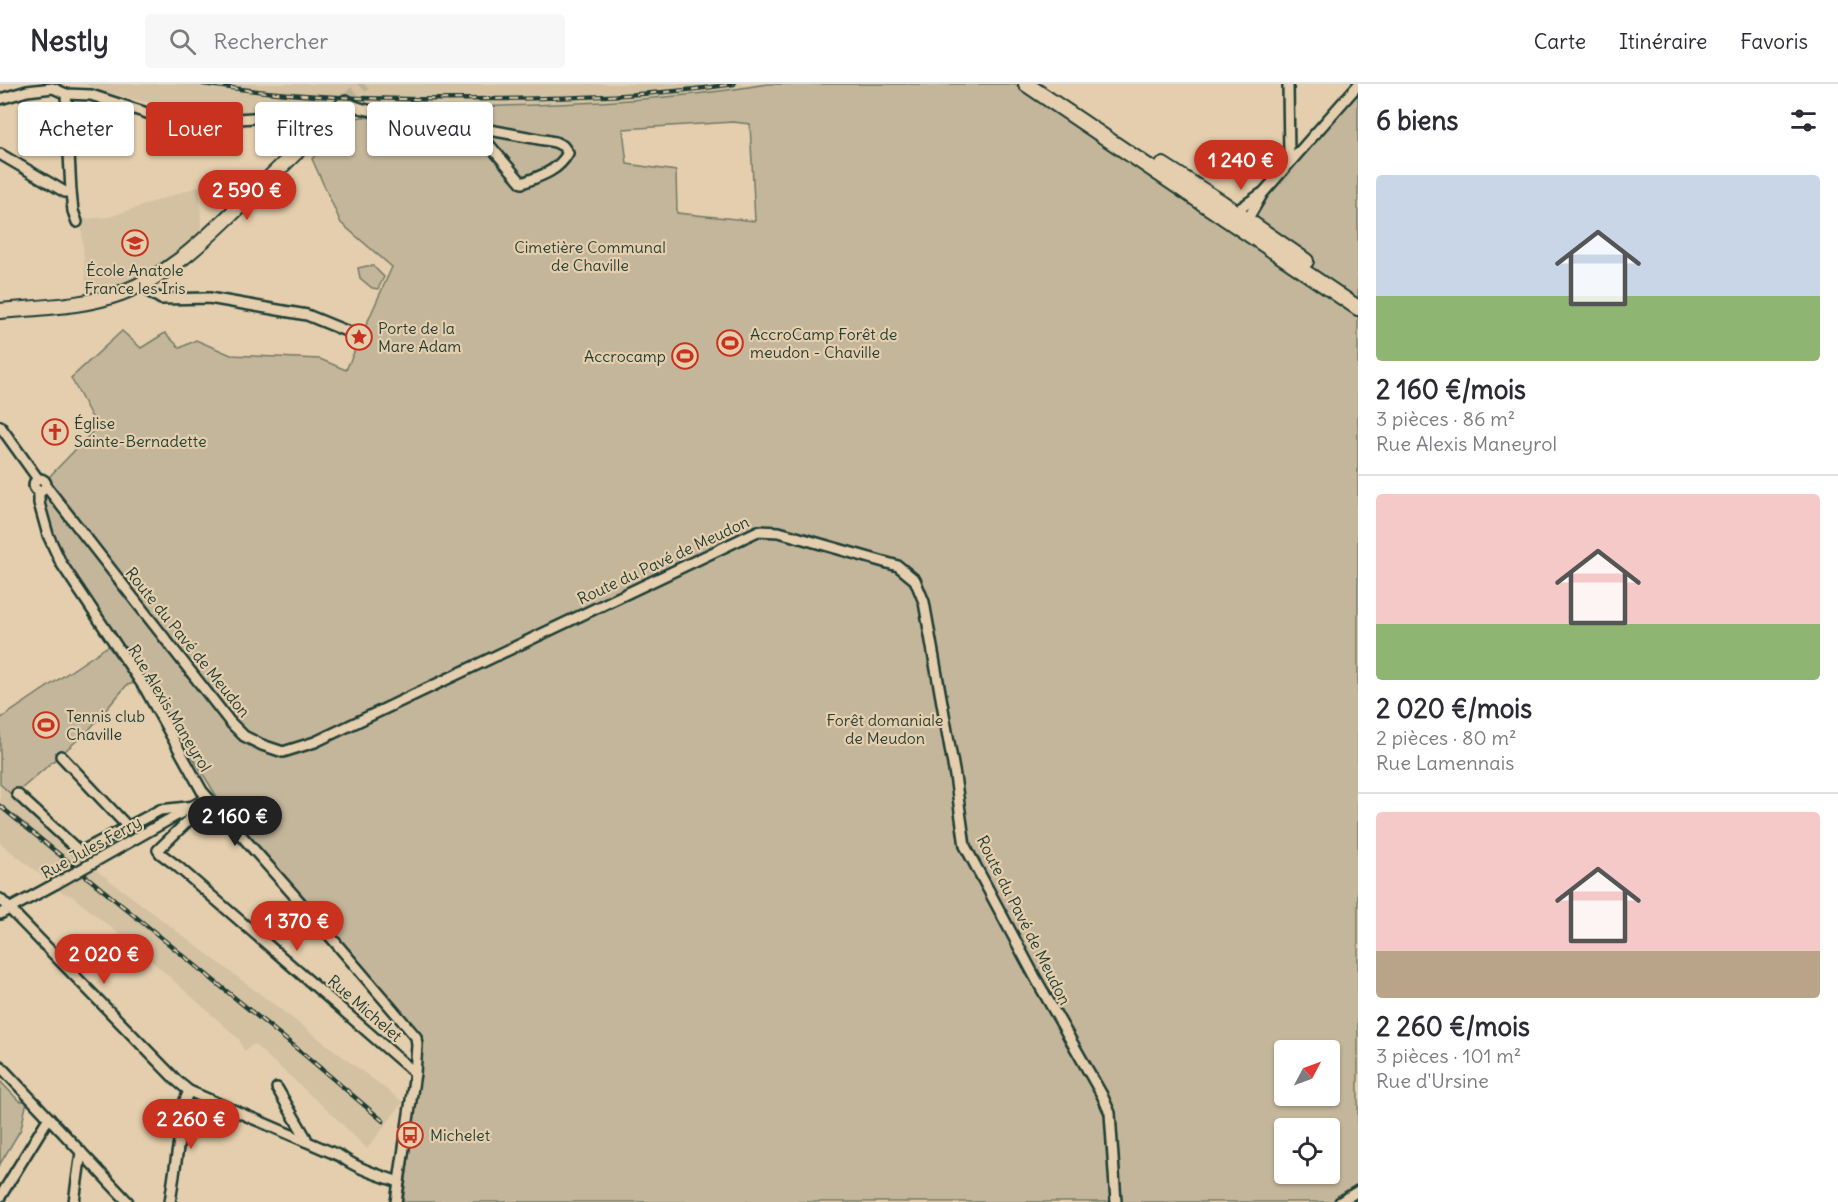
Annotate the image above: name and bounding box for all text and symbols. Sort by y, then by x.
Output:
search box [145,14,565,68]
text: Nestly [30,23,109,59]
icon: search [166,25,199,58]
text: Rechercher [214,27,328,55]
text: Carte [1534,28,1586,55]
text: Itinéraire [1619,28,1707,55]
text: Favoris [1740,28,1808,55]
chip: Acheter [18,102,134,156]
chip: Louer [146,102,243,156]
chip: Filtres [255,102,355,156]
chip: Nouveau [367,102,493,156]
text: 6 biens [1376,104,1458,137]
icon: filters [1787,104,1820,137]
pin: 1 240 € [1186,140,1296,191]
text: 1 240 € [1208,147,1274,172]
pin: 2 590 € [192,170,302,221]
text: 2 590 € [212,177,282,202]
icon: home [1544,214,1652,322]
school or university icon: École Anatole France les Iris [120,228,150,258]
park label: Cimetière Communal de Chaville [514,237,666,275]
place label: École Anatole France les Iris [85,260,185,298]
place label: Porte de la Mare Adam [378,318,461,356]
place icon: Porte de la Mare Adam [344,322,374,352]
place label: AccroCamp Forêt de meudon - Chaville [750,324,897,362]
sports icon: AccroCamp Forêt de meudon - Chaville [715,328,745,358]
sports icon: Accrocamp [670,341,700,371]
place label: Accrocamp [584,346,666,366]
text: 2 160 €/mois [1376,373,1526,406]
text: 3 pièces · 86 m² [1376,406,1515,431]
place label: Église Sainte-Bernadette [74,413,207,451]
church icon: Église Sainte-Bernadette [40,417,70,447]
text: Rue Alexis Maneyrol [1376,431,1557,456]
street label: Route du Pavé de Meudon [574,511,752,609]
icon: home [1544,533,1652,641]
street label: Route du Pavé de Meudon [121,563,255,721]
street label: Rue Alexis Maneyrol [124,641,216,775]
text: 2 020 €/mois [1376,692,1532,725]
place label: Tennis club Chaville [66,706,145,744]
sports icon: Tennis club Chaville [31,710,61,740]
park label: Forêt domaniale de Meudon [827,710,943,748]
text: 2 pièces · 80 m² [1376,725,1517,750]
text: Rue Lamennais [1376,750,1514,775]
pin: 2 160 € [180,796,290,847]
text: 2 160 € [202,803,268,828]
street label: Rue Jules Ferry [37,811,145,883]
street label: Route du Pavé de Meudon [973,832,1075,1008]
icon: home [1544,851,1652,959]
pin: 1 370 € [242,901,352,952]
text: 1 370 € [265,908,329,933]
pin: 2 020 € [49,934,159,985]
text: 2 020 € [69,941,139,966]
street label: Rue Michelet [324,970,407,1046]
text: 2 260 €/mois [1376,1010,1530,1043]
north arrow [1274,1040,1340,1106]
map controls [1274,1040,1340,1184]
text: 3 pièces · 101 m² [1376,1043,1521,1068]
text: Rue d'Ursine [1376,1068,1489,1093]
pin: 2 260 € [136,1099,246,1150]
text: 2 260 € [157,1106,226,1131]
button: locate [1274,1118,1340,1184]
bus stop icon: Michelet [395,1120,425,1150]
place label: Michelet [430,1125,491,1145]

